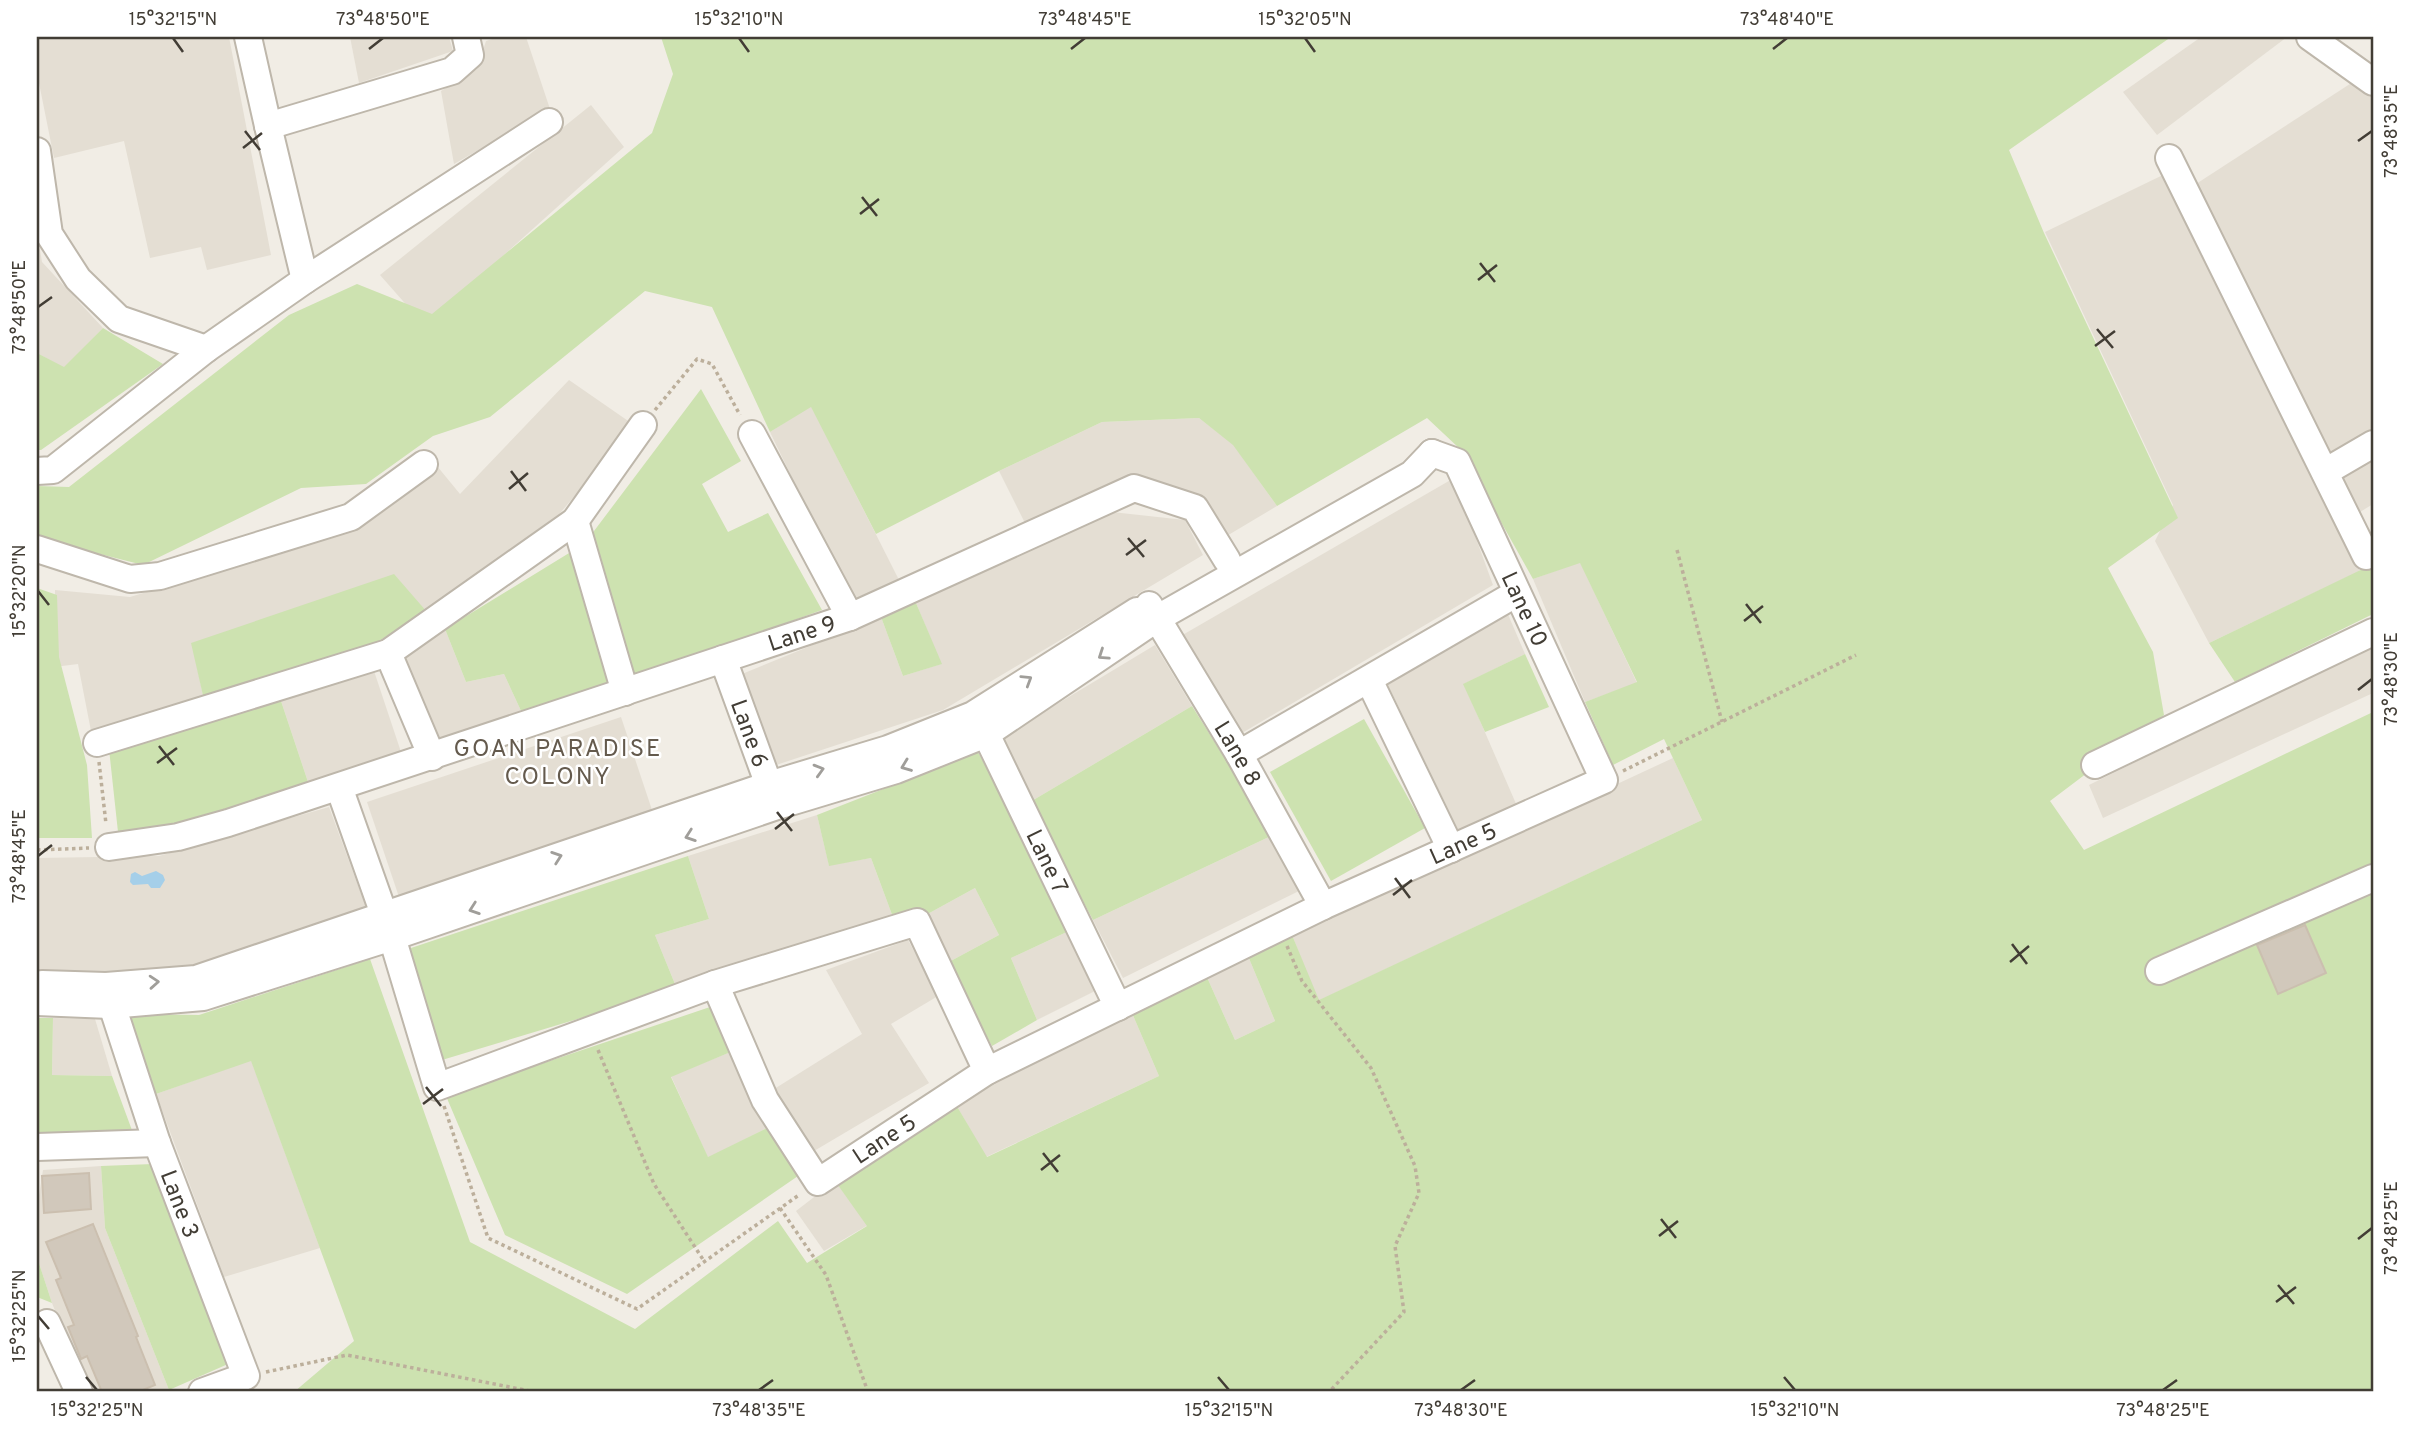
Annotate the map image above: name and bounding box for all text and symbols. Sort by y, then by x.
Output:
text: 15°32'15"N [129,9,217,32]
text: 73°48'50"E [336,9,430,32]
text: 15°32'10"N [695,9,783,32]
text: 73°48'45"E [1038,9,1132,32]
text: 15°32'05"N [1258,9,1352,32]
text: 73°48'40"E [1740,9,1834,32]
text: 73°48'35"E [2381,84,2404,178]
text: 73°48'50"E [9,260,32,354]
text: 15°32'20"N [9,544,32,638]
street label: Lane 10 [1493,568,1553,652]
street label: Lane 9 [765,611,840,660]
text: 73°48'30"E [2381,632,2404,726]
one-way arrow [1098,647,1111,659]
one-way arrow [1020,676,1033,689]
street label: Lane 6 [722,696,773,772]
street label: Lane 8 [1206,717,1266,792]
district label: GOAN PARADISE COLONY [454,735,662,793]
one-way arrow [901,757,913,771]
one-way arrow [813,763,825,778]
text: 73°48'45"E [9,809,32,903]
street label: Lane 5 [1426,818,1502,873]
street label: Lane 7 [1018,826,1073,899]
one-way arrow [684,828,696,842]
one-way arrow [550,851,563,865]
one-way arrow [469,901,481,915]
one-way arrow [149,975,160,990]
street label: Lane 5 [848,1109,923,1172]
street label: Lane 3 [152,1167,204,1243]
text: 73°48'25"E [2381,1181,2404,1275]
text: 15°32'25"N [9,1270,32,1362]
text: 15°32'25"N [51,1400,143,1423]
text: 73°48'35"E [712,1400,806,1423]
text: 15°32'15"N [1185,1400,1273,1423]
text: 73°48'30"E [1414,1400,1508,1423]
text: 15°32'10"N [1751,1400,1839,1423]
text: 73°48'25"E [2116,1400,2210,1423]

